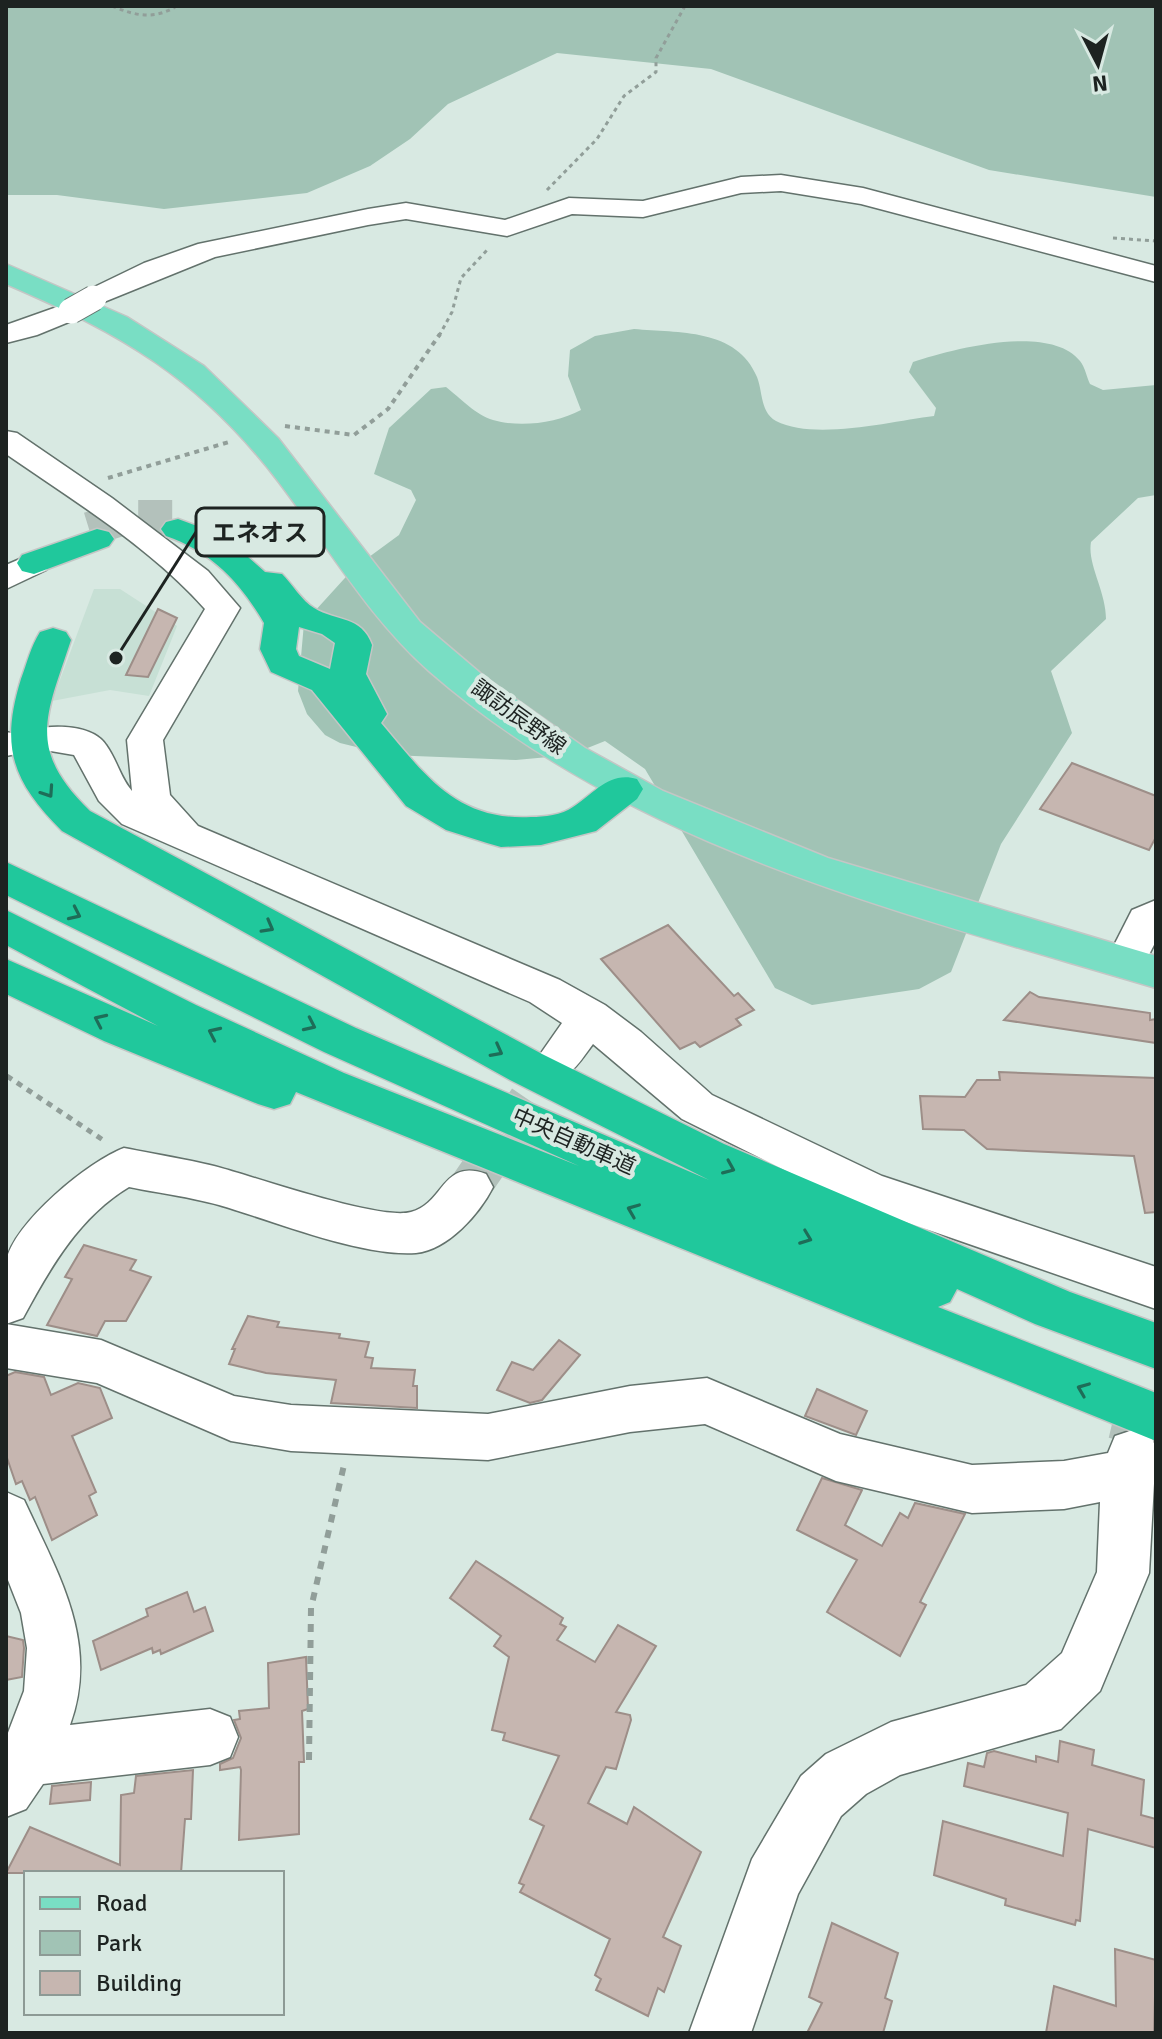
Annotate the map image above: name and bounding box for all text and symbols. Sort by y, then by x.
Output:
north arrow [1058,24,1138,104]
text: N [1091,69,1109,98]
callout: エネオス [196,508,324,556]
text: エネオス [212,518,308,548]
street label: 諏訪辰野線 [467,674,571,760]
one-way arrow [38,784,53,798]
one-way arrow [67,904,81,920]
one-way arrow [260,917,274,932]
one-way arrow [94,1014,109,1030]
one-way arrow [301,1015,316,1031]
one-way arrow [207,1027,222,1043]
one-way arrow [488,1041,503,1056]
street label: 中央自動車道 [508,1102,640,1180]
one-way arrow [720,1158,735,1174]
one-way arrow [627,1204,641,1220]
one-way arrow [798,1228,812,1245]
one-way arrow [1077,1382,1091,1398]
legend [24,1871,284,2015]
text: Road [96,1888,147,1918]
text: Park [96,1928,142,1958]
text: Building [96,1968,182,1998]

